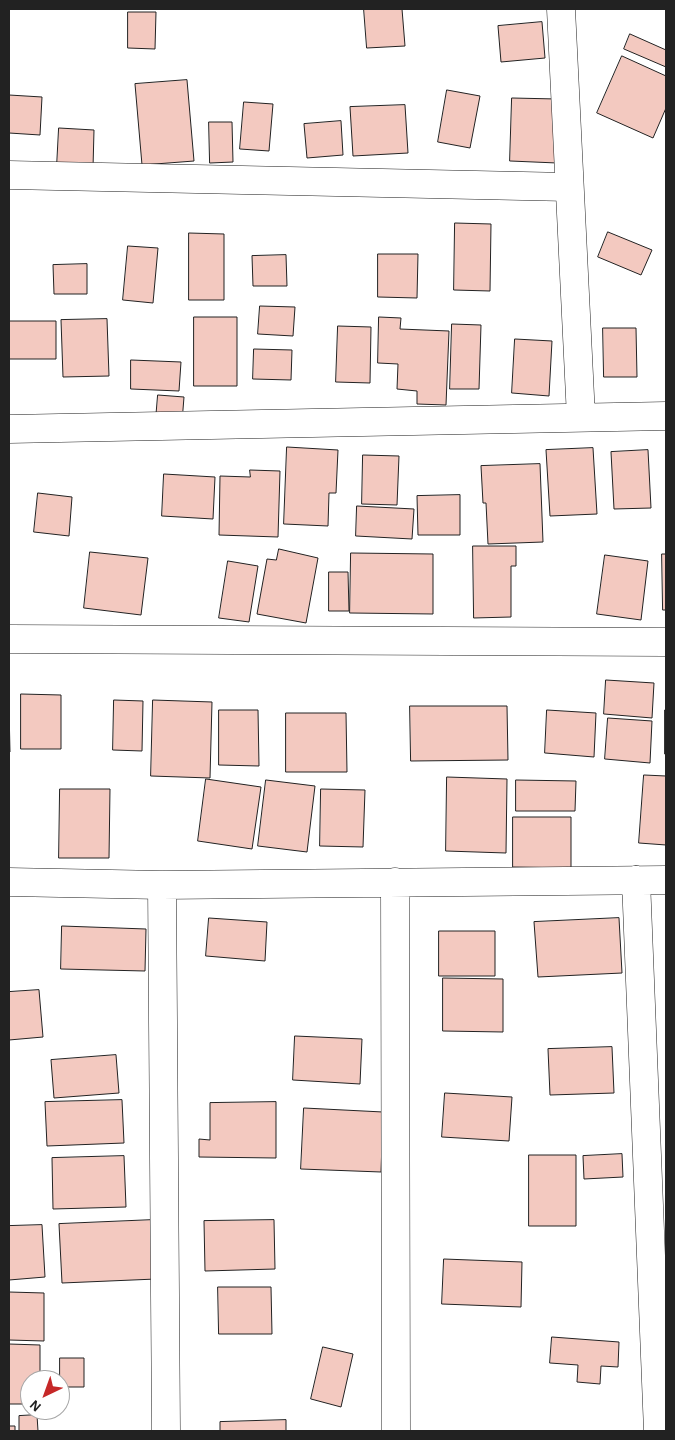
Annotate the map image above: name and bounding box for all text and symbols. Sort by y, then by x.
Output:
north arrow [20,1370,70,1420]
text: N [27,1397,44,1414]

